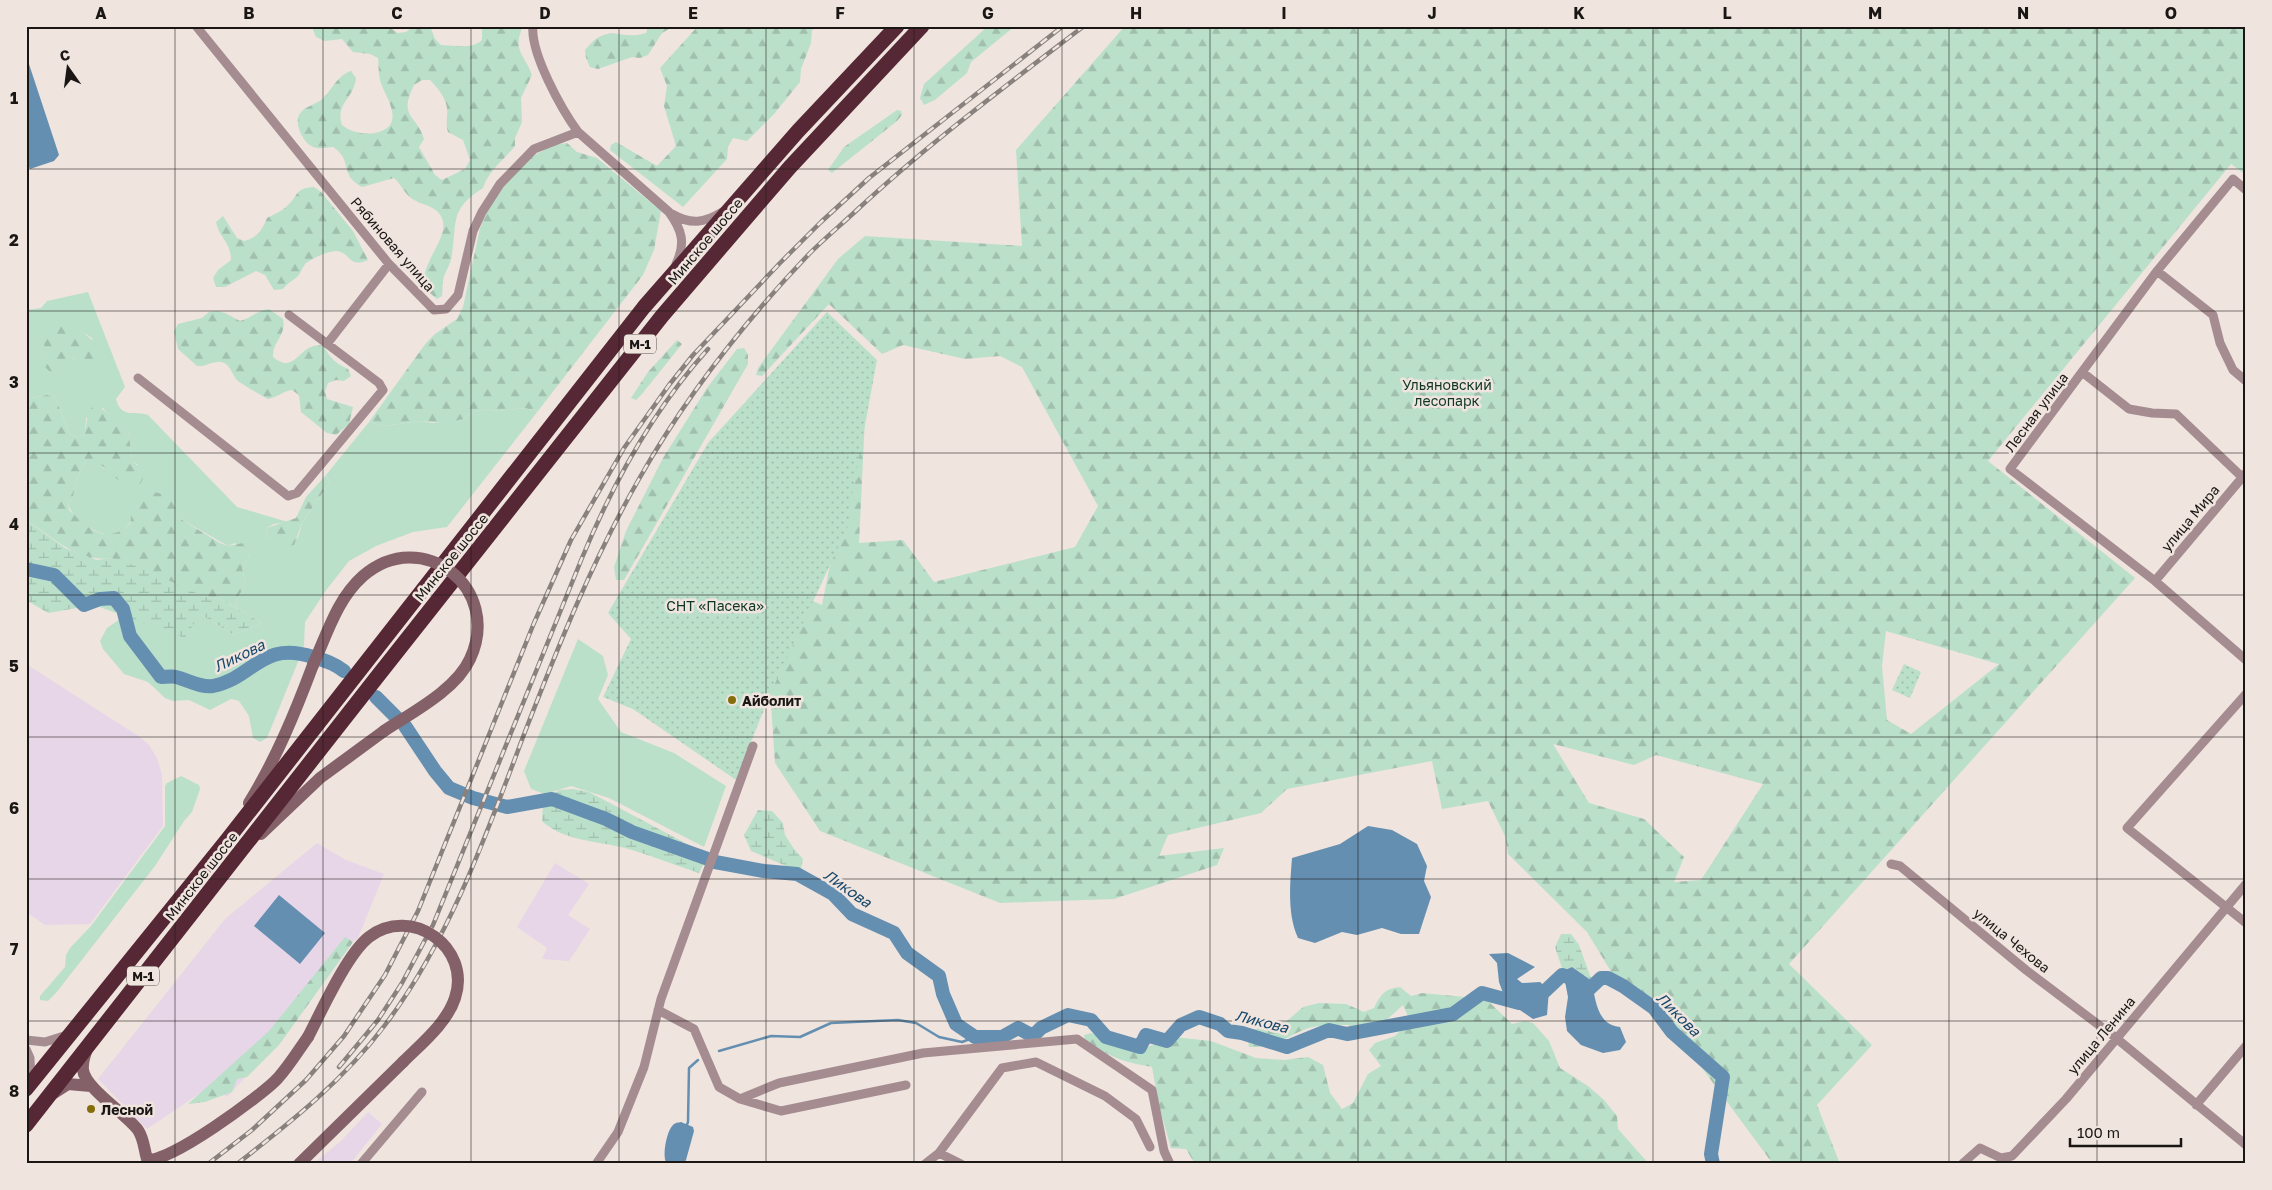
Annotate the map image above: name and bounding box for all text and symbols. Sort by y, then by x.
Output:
text: A [95,3,107,23]
text: B [243,3,255,23]
text: C [391,3,403,23]
text: D [539,3,551,23]
text: E [688,3,698,23]
text: F [835,3,845,23]
text: G [982,3,994,23]
text: H [1130,3,1142,23]
text: I [1281,3,1287,23]
text: J [1427,3,1437,23]
text: K [1573,3,1585,23]
text: L [1722,3,1732,23]
text: M [1868,3,1882,23]
text: N [2017,3,2029,23]
text: O [2165,3,2177,23]
north arrow [42,42,92,92]
text: С [58,45,72,64]
text: 1 [10,88,18,108]
street label: Рябиновая улица [347,193,439,295]
street label: Минское шоссе [664,194,746,288]
text: 2 [9,230,19,250]
road number: М-1 [624,334,656,354]
street label: Лесная улица [2001,369,2071,455]
text: 3 [9,372,19,392]
park label: Ульяновский лесопарк [1402,376,1492,409]
street label: улица Мира [2157,481,2223,555]
street label: Минское шоссе [411,510,491,604]
text: 4 [9,514,19,534]
park label: СНТ «Пасека» [666,597,764,614]
water label: Ликова [211,635,268,675]
text: 5 [9,656,19,676]
place label: Айболит [742,692,801,709]
marker: Айболит [726,694,738,706]
text: 6 [9,798,19,818]
street label: Минское шоссе [161,828,241,924]
water label: Ликова [821,865,876,911]
street label: улица Чехова [1970,904,2054,976]
text: 7 [10,939,19,959]
road number: М-1 [127,966,159,986]
water label: Ликова [1653,988,1705,1040]
street label: улица Ленина [2064,993,2138,1077]
water label: Ликова [1234,1006,1291,1036]
text: 8 [9,1081,19,1101]
place label: Лесной [101,1101,153,1118]
marker: Лесной [85,1103,97,1115]
scale bar [2070,1115,2181,1147]
text: 100 m [2077,1123,2120,1141]

